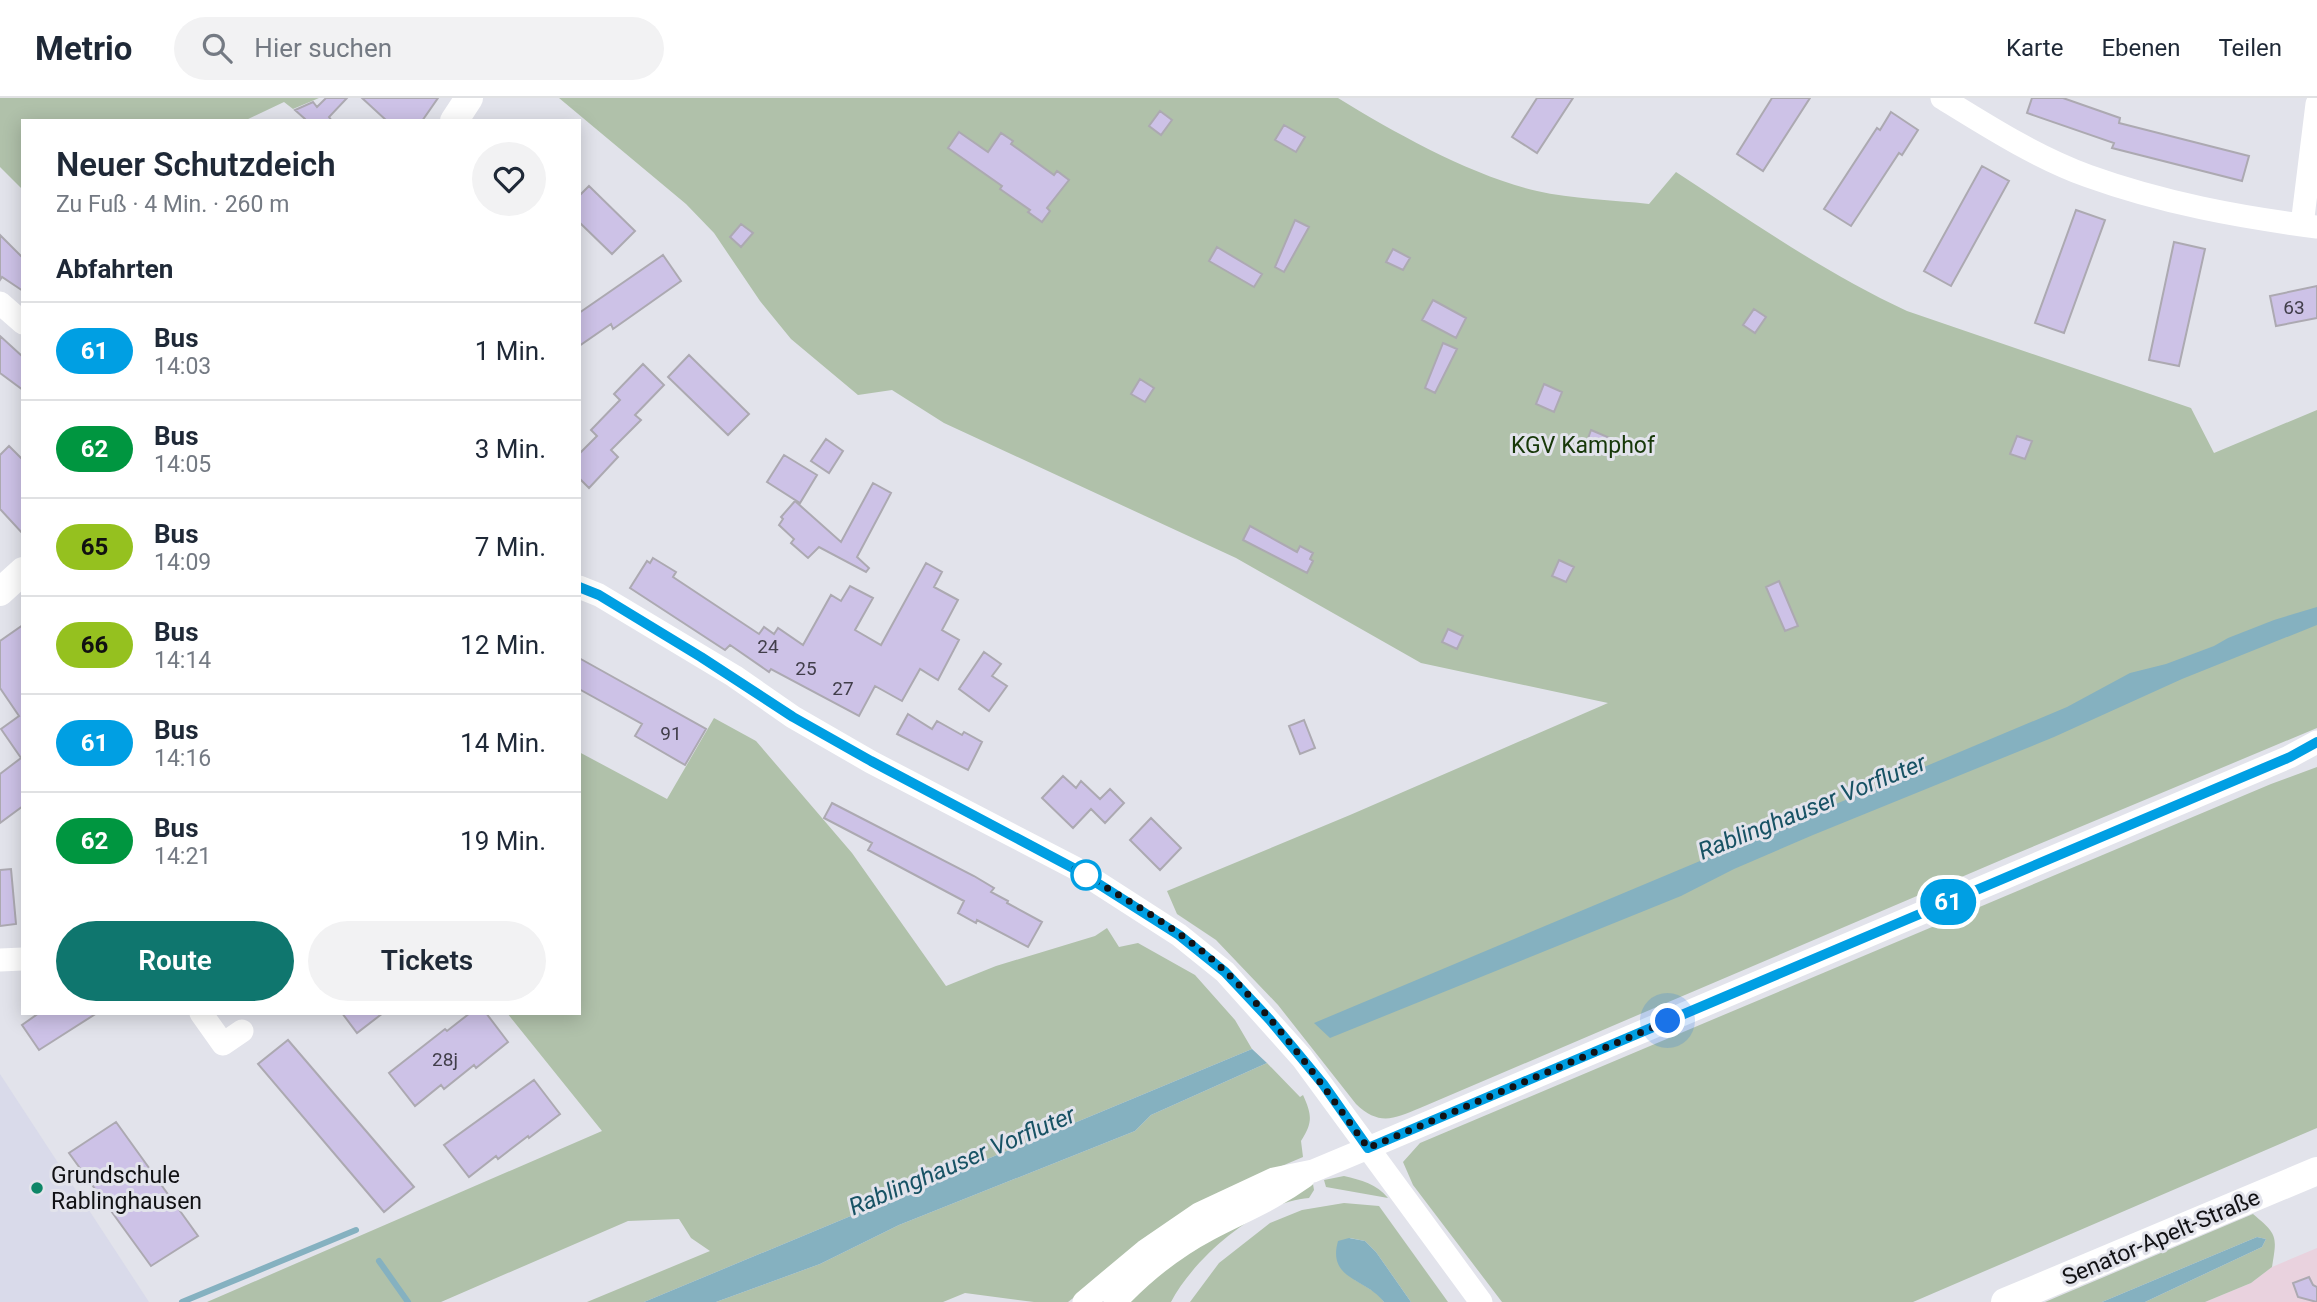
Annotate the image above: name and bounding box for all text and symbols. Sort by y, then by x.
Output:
search box [174,17,664,80]
text: Metrio [35,29,132,68]
icon: search [198,29,236,67]
text: Hier suchen [254,33,392,63]
text: Karte [2006,34,2063,62]
text: Ebenen [2101,34,2180,62]
text: Teilen [2218,34,2282,62]
button: heart [472,142,546,216]
text: Neuer Schutzdeich [56,145,336,184]
text: Zu Fuß · 4 Min. · 260 m [56,191,289,218]
text: Abfahrten [56,254,173,284]
house number: 63 [2283,296,2305,319]
text: Bus [154,323,199,353]
text: 1 Min. [475,336,546,366]
text: 61 [81,337,108,365]
text: 14:03 [154,353,211,380]
text: Bus [154,421,199,451]
park label: KGV Kamphof [1511,432,1656,459]
text: 3 Min. [475,434,546,464]
text: 62 [81,435,108,463]
text: 14:05 [154,451,211,478]
text: Bus [154,519,199,549]
text: 7 Min. [475,532,546,562]
text: 65 [81,533,108,561]
text: 14:09 [154,549,211,576]
text: Bus [154,617,199,647]
text: 12 Min. [460,630,546,660]
text: 66 [81,631,108,659]
house number: 24 [757,635,779,658]
text: 14:14 [154,647,211,674]
house number: 25 [795,657,817,680]
house number: 27 [832,677,854,700]
text: Bus [154,715,199,745]
house number: 91 [660,722,682,745]
text: 14 Min. [460,728,546,758]
text: 61 [81,729,108,757]
text: 14:16 [154,745,211,772]
water label: Rablinghauser Vorfluter [1694,748,1931,866]
text: Bus [154,813,199,843]
text: 19 Min. [460,826,546,856]
text: 62 [81,827,108,855]
text: 14:21 [154,843,211,870]
unlabelled marker [1071,860,1101,890]
line badge: 61 [1916,879,1980,925]
text: 61 [1934,888,1962,916]
button: Route [56,921,294,1001]
button: Tickets [308,921,546,1001]
your location [1650,1003,1685,1038]
house number: 28j [432,1048,458,1071]
water label: Rablinghauser Vorfluter [845,1100,1080,1221]
place label: Grundschule Rablinghausen [51,1162,202,1215]
marker: Grundschule Rablinghausen [29,1180,45,1196]
street label: Senator-Apelt-Straße [2058,1184,2264,1291]

